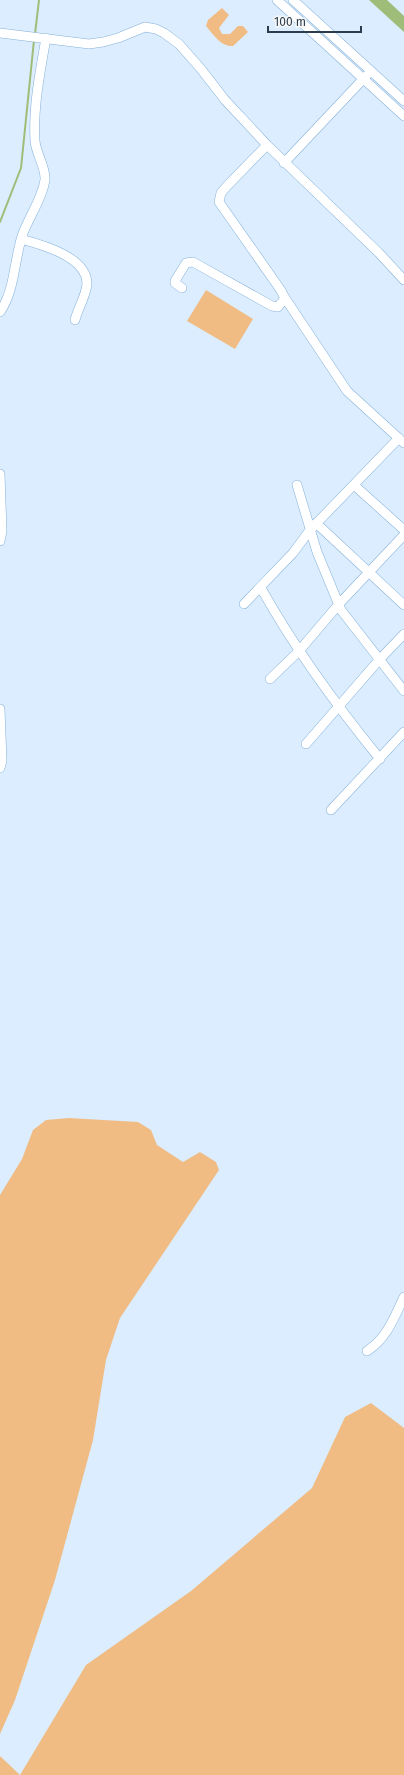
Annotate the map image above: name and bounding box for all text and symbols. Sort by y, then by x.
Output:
scale bar [268,8,361,34]
text: 100 m [274,15,306,29]

